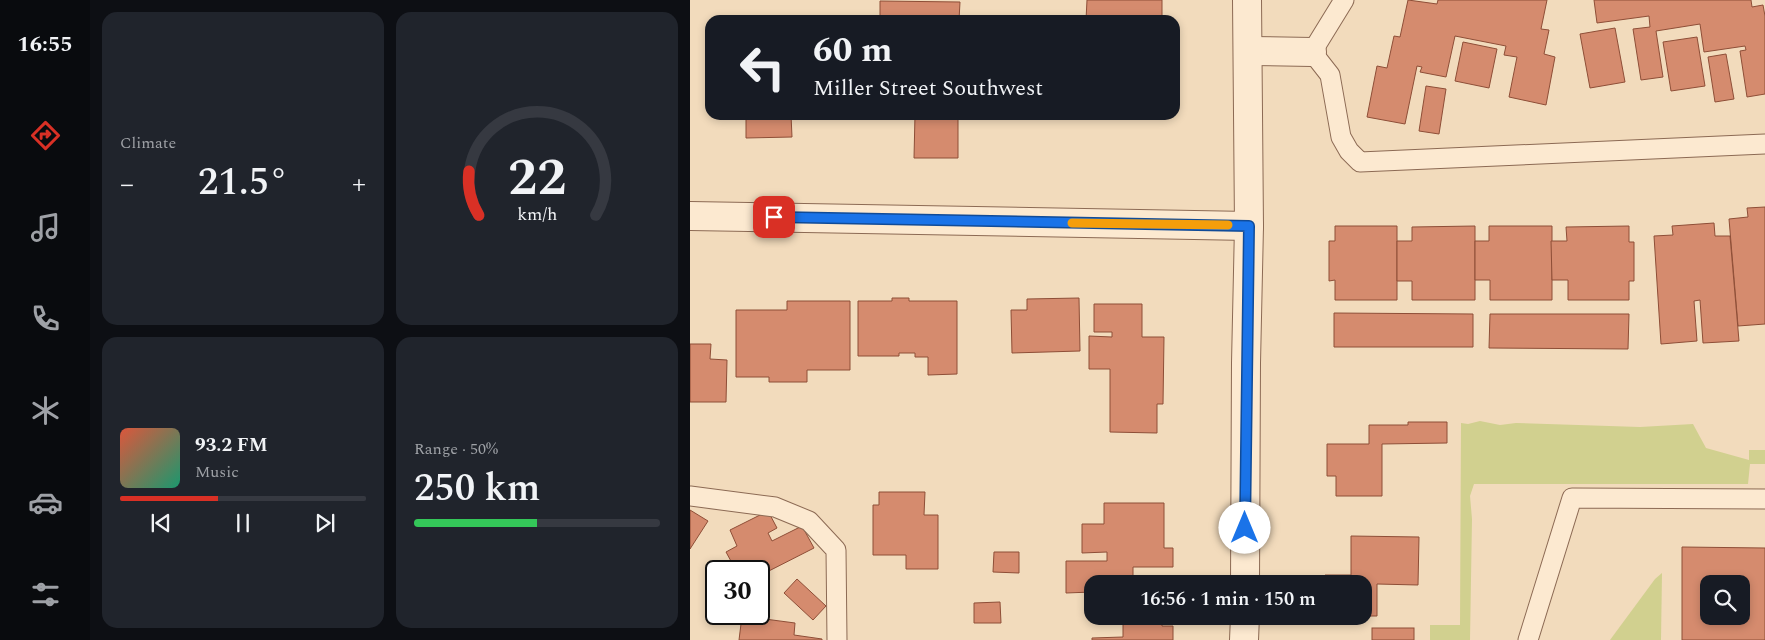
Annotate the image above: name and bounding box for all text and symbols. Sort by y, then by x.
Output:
text: 60 m [813,24,893,77]
text: 16:55 [17,28,73,61]
icon: left [730,35,795,100]
text: Miller Street Southwest [813,72,1043,105]
icon: directions [28,118,63,153]
text: Climate [120,131,176,155]
text: 22 [508,139,566,218]
text: 21.5° [198,154,288,212]
text: − [120,163,134,206]
text: + [352,163,366,206]
pin [753,196,795,238]
text: km/h [517,201,557,228]
icon: arrive [760,203,788,231]
icon: music [28,210,63,245]
icon: phone [28,301,63,336]
icon: climate [28,393,63,428]
text: 93.2 FM [195,431,268,460]
text: Range · 50% [414,437,498,461]
text: Music [195,460,239,484]
text: 250 km [414,460,540,518]
icon: car [28,485,63,520]
position arrow [1218,501,1270,553]
icon: previous [147,509,175,537]
icon: pause [229,509,257,537]
icon: next [311,509,339,537]
speed limit sign: 30 [705,560,770,625]
map controls [1700,575,1750,625]
button: search [1700,575,1750,625]
icon: filters [28,577,63,612]
text: 16:56 · 1 min · 150 m [1140,585,1316,614]

